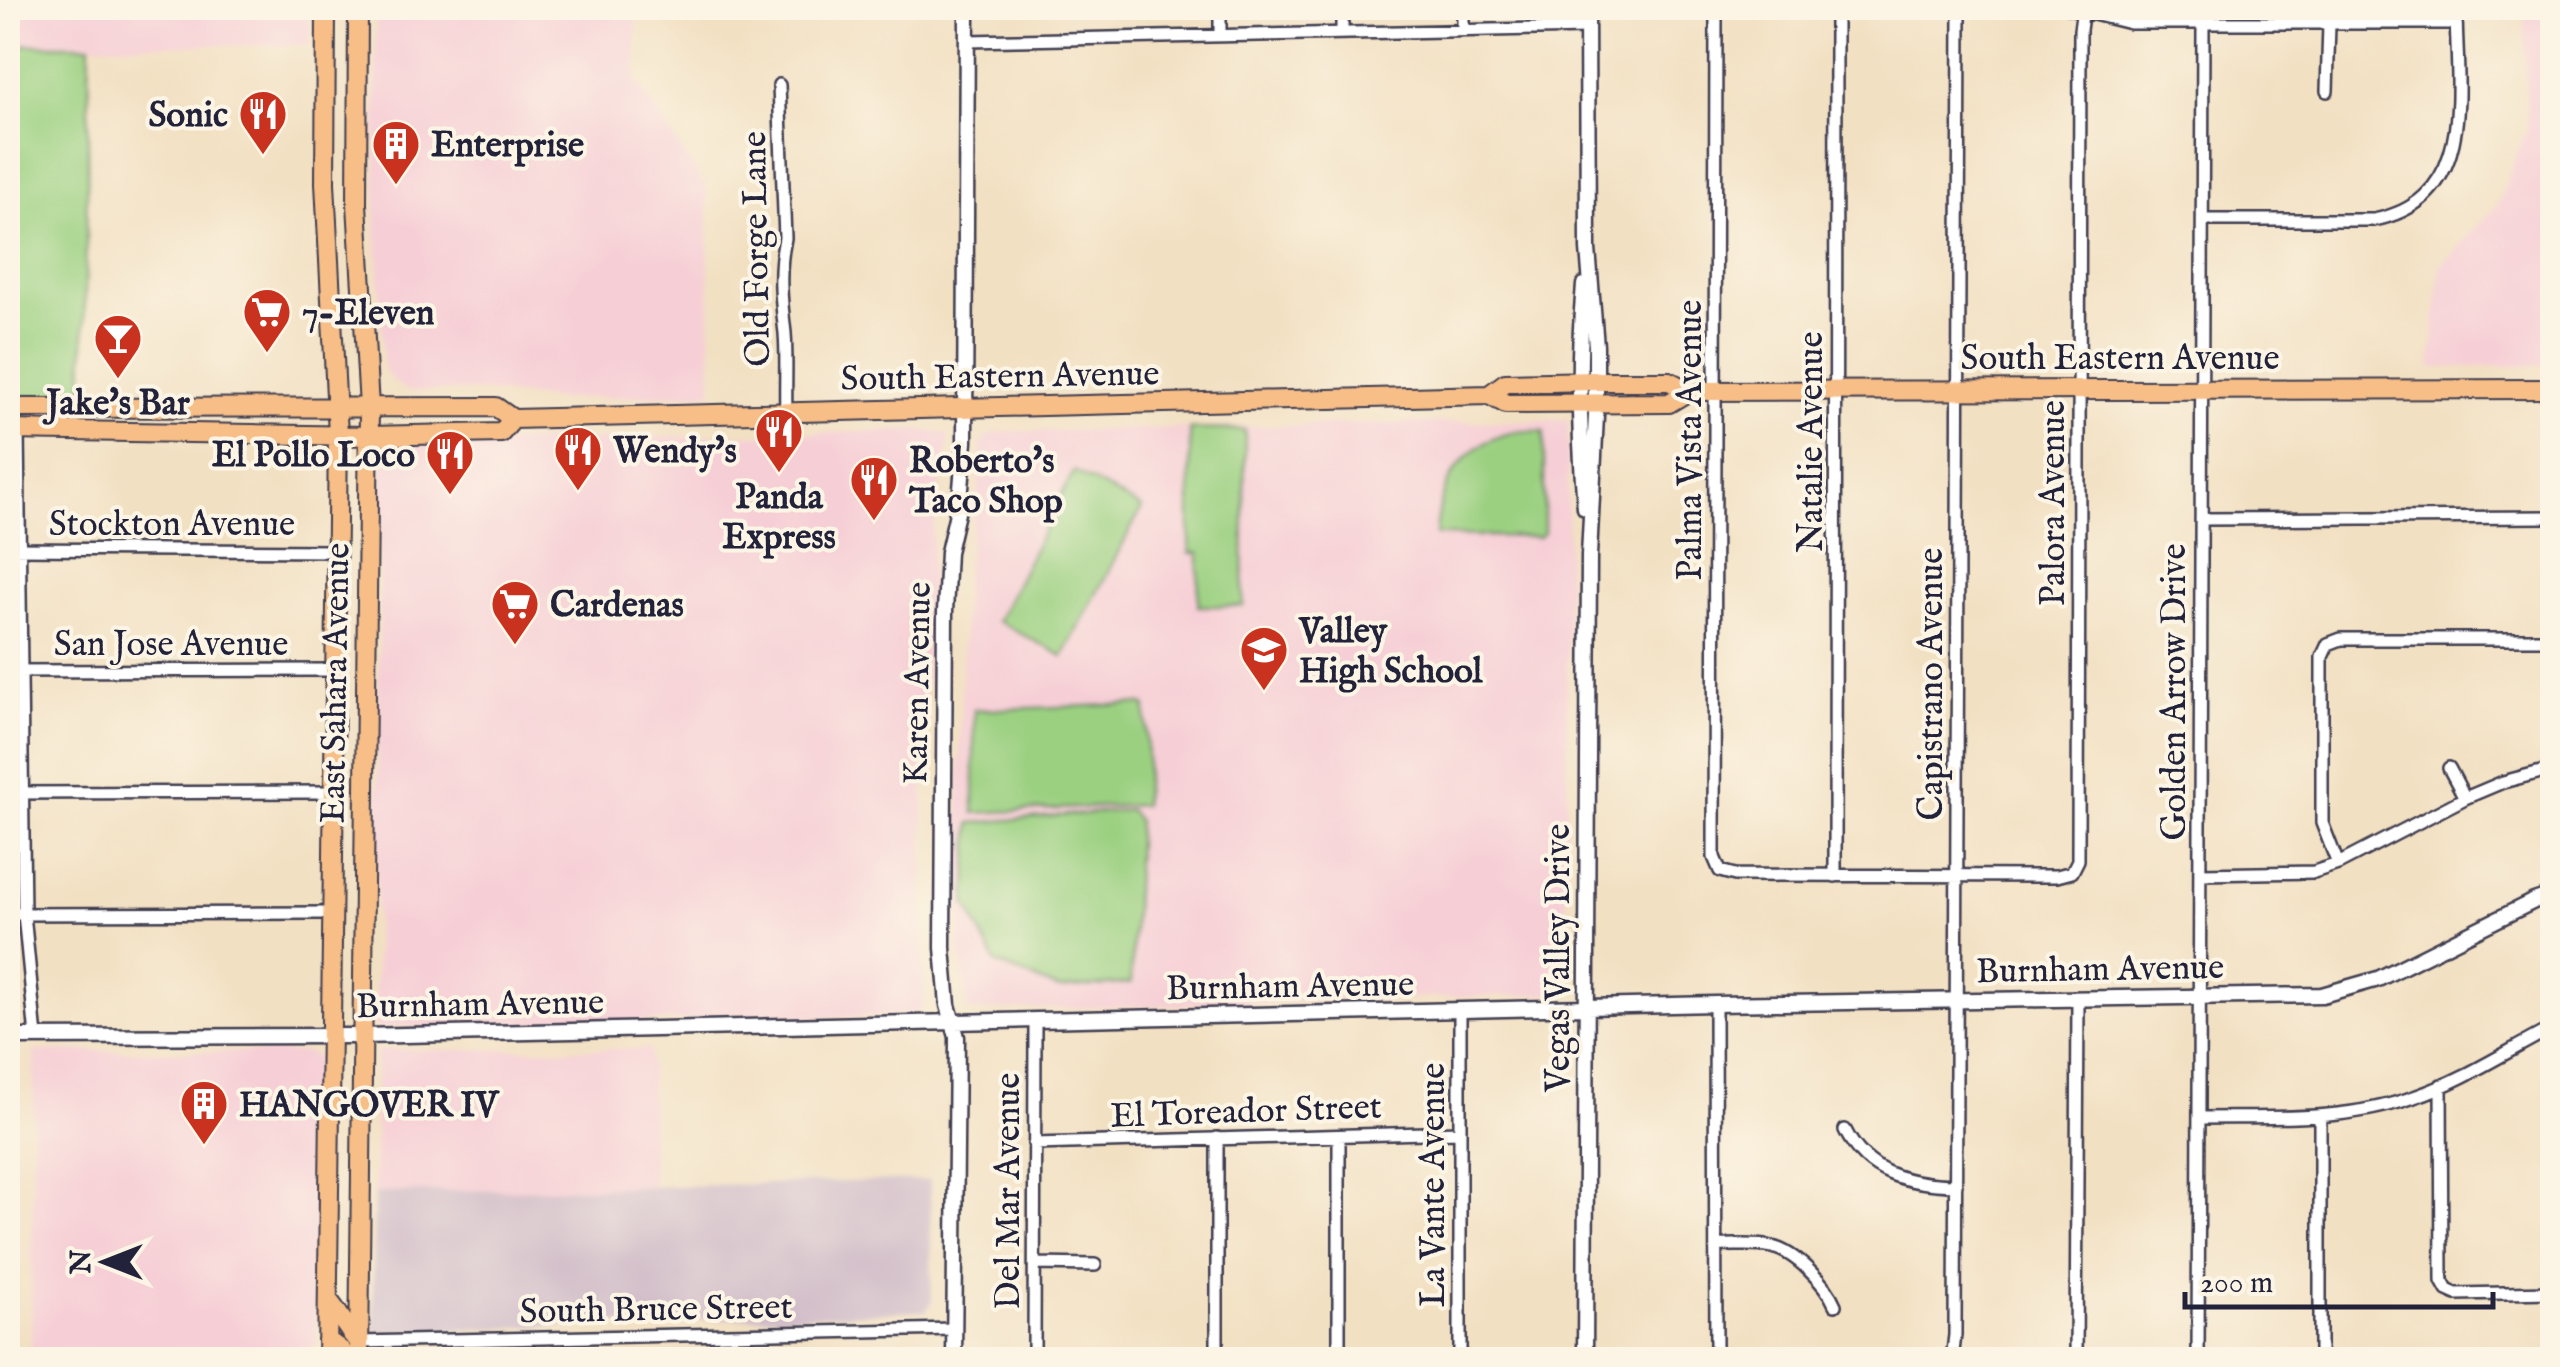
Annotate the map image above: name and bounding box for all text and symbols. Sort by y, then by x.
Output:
restaurant icon: Sonic [237,88,289,156]
place label: Sonic [148,94,228,139]
building icon: Enterprise [370,118,422,186]
place label: Enterprise [431,124,584,169]
street label: Old Forge Lane [733,131,782,367]
supermarket icon: 7-Eleven [241,286,293,354]
place label: 7-Eleven [302,292,435,337]
street label: Palma Vista Avenue [1669,300,1714,580]
bar icon: Jake's Bar [92,312,144,380]
street label: Natalie Avenue [1790,331,1835,553]
street label: South Eastern Avenue [1961,337,2279,382]
street label: South Eastern Avenue [840,352,1160,403]
place label: Jake's Bar [42,382,190,427]
street label: Palora Avenue [2032,400,2077,606]
restaurant icon: Panda Express [753,406,805,474]
restaurant icon: Wendy's [552,424,604,492]
restaurant icon: El Pollo Loco [424,428,476,496]
place label: Wendy's [612,430,737,475]
place label: El Pollo Loco [212,434,415,479]
place label: Roberto's Taco Shop [908,440,1063,525]
restaurant icon: Roberto's Taco Shop [848,454,900,522]
place label: Panda Express [722,476,836,561]
street label: Stockton Avenue [49,503,295,548]
street label: East Sahara Avenue [312,542,361,824]
street label: Golden Arrow Drive [2153,543,2198,841]
street label: Capistrano Avenue [1910,548,1955,820]
supermarket icon: Cardenas [489,578,541,646]
street label: Karen Avenue [894,581,943,785]
place label: Cardenas [550,584,684,629]
place label: Valley High School [1298,610,1484,695]
street label: San Jose Avenue [54,623,288,668]
school or university icon: Valley High School [1238,624,1290,692]
street label: Vegas Valley Drive [1537,824,1582,1093]
street label: Burnham Avenue [1976,946,2225,995]
street label: Burnham Avenue [1166,963,1415,1012]
street label: Burnham Avenue [356,981,605,1030]
street label: La Vante Avenue [1412,1063,1457,1307]
street label: Del Mar Avenue [987,1073,1032,1309]
building icon: HANGOVER IV [178,1078,230,1146]
place label: HANGOVER IV [239,1084,500,1129]
street label: El Toreador Street [1110,1085,1383,1140]
north arrow [55,1212,155,1312]
scale bar [2185,1247,2492,1309]
text: N [65,1250,100,1275]
text: 200 m [2200,1265,2273,1303]
street label: South Bruce Street [519,1286,793,1335]

